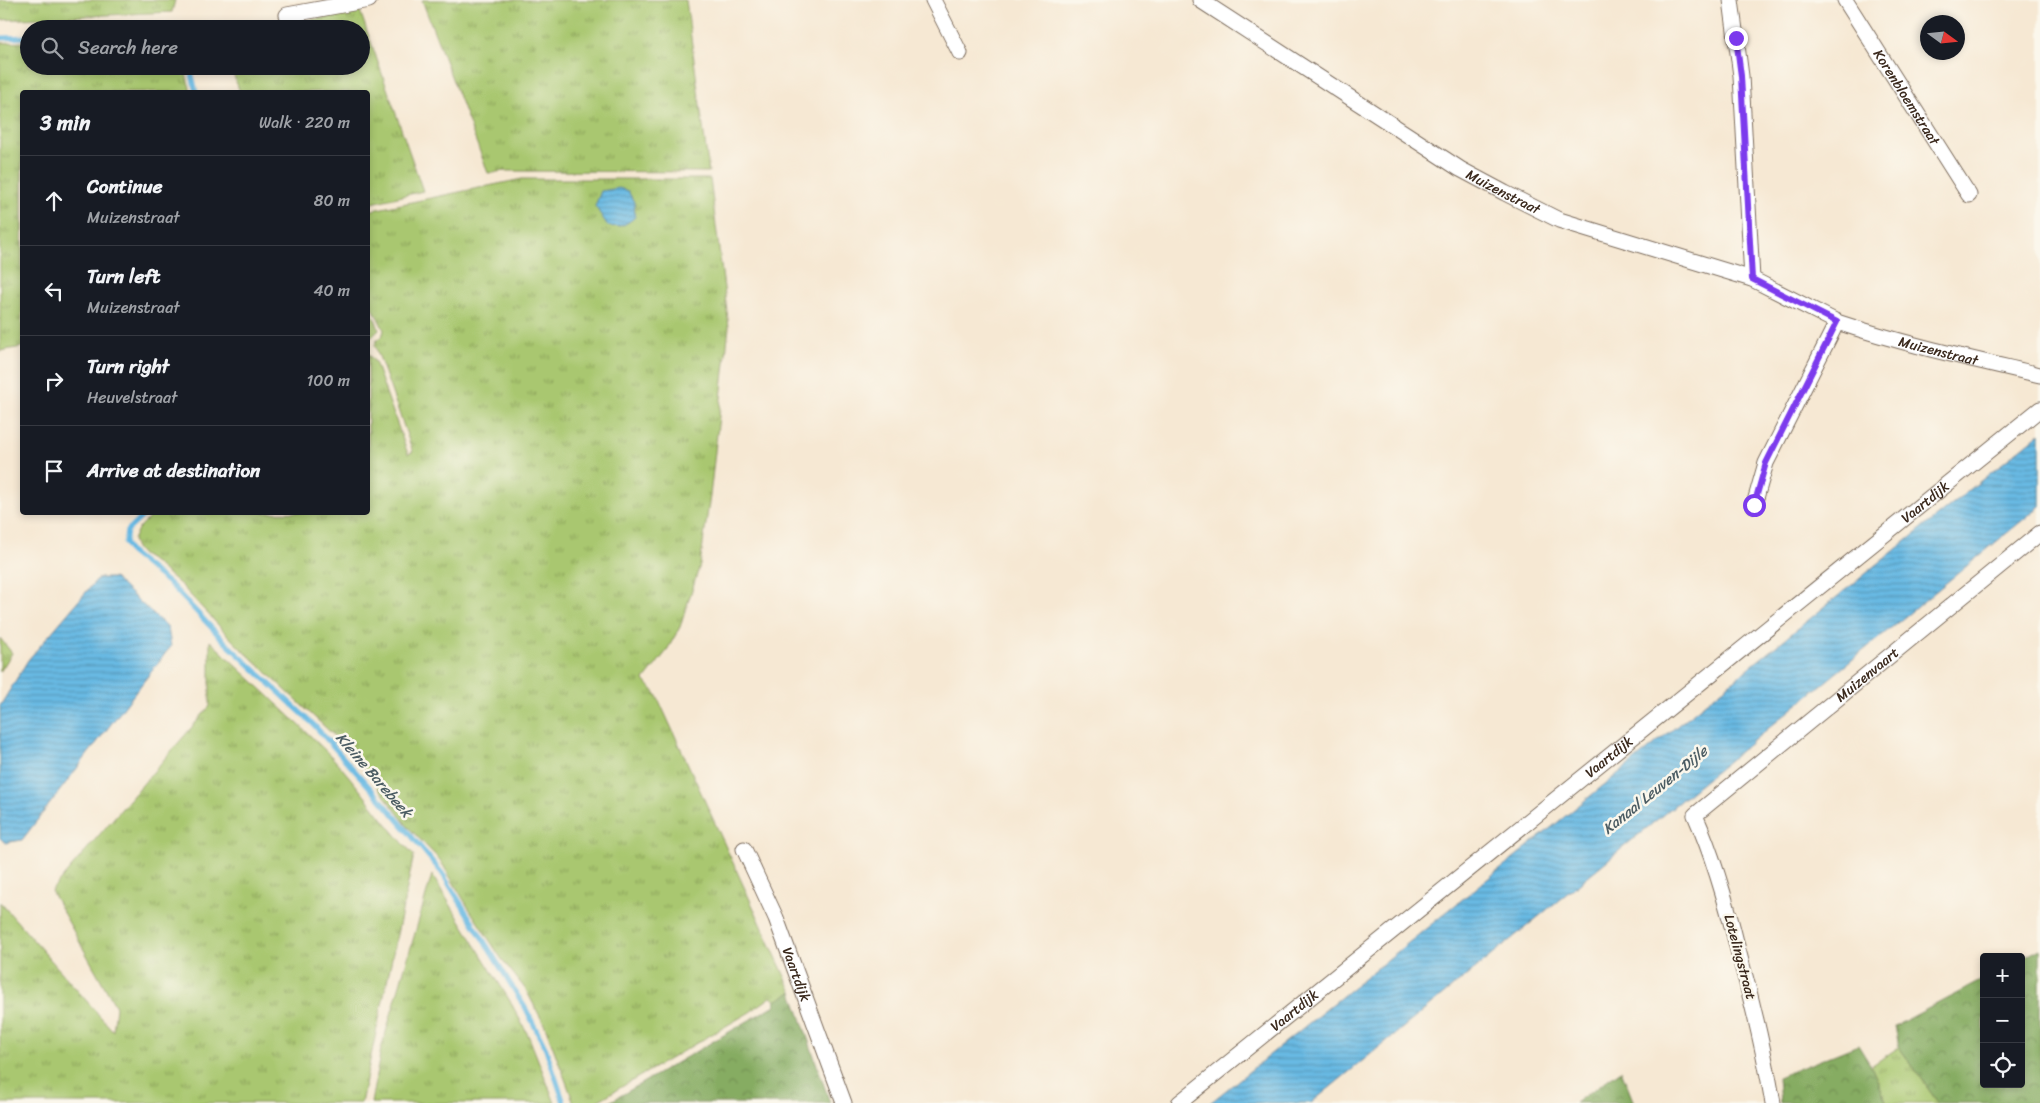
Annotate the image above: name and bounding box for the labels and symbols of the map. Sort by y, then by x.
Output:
north arrow [1920,15,1965,60]
route end [1725,27,1748,50]
street label: Korenbloemstraat [1867,44,1947,151]
street label: Muizenstraat [1461,162,1546,222]
street label: Muizenstraat [1896,329,1982,373]
street label: Vaartdijk [1895,474,1955,529]
route start [1743,494,1766,517]
street label: Muizenvaart [1830,641,1904,708]
water label: Kleine Barebeek [329,726,420,825]
street label: Vaartdijk [1579,729,1639,784]
water label: Kanaal Leuven-Dijle [1596,738,1715,841]
street label: Lotelingstraat [1717,912,1763,1002]
street label: Vaartdijk [775,943,818,1006]
street label: Vaartdijk [1264,982,1325,1038]

